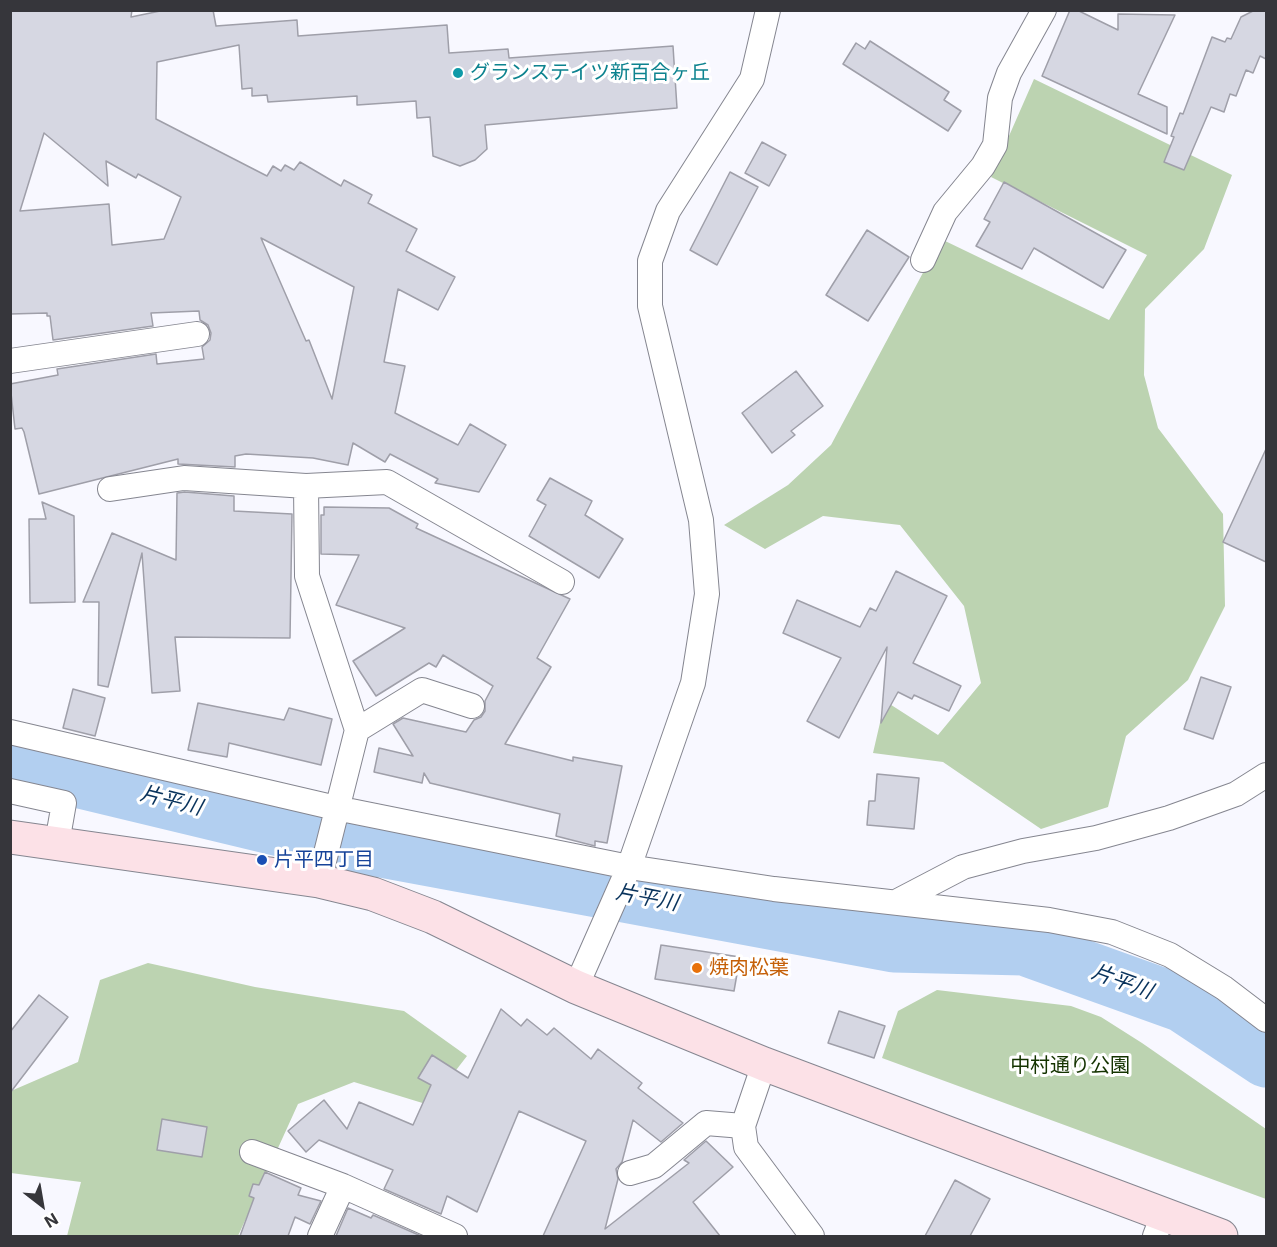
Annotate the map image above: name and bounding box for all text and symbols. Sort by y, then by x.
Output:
place label: グランステイツ新百合ヶ丘 [470,61,710,85]
marker: グランステイツ新百合ヶ丘 [451,66,465,80]
water label: 片平川 [137,781,205,821]
place label: 片平四丁目 [274,848,374,872]
marker: 片平四丁目 [255,853,269,867]
water label: 片平川 [614,880,680,916]
place label: 焼肉松葉 [709,956,789,980]
water label: 片平川 [1088,959,1156,1005]
marker: 焼肉松葉 [690,961,704,975]
park label: 中村通り公園 [1010,1054,1130,1078]
north arrow [12,1175,72,1235]
text: N [41,1209,62,1232]

